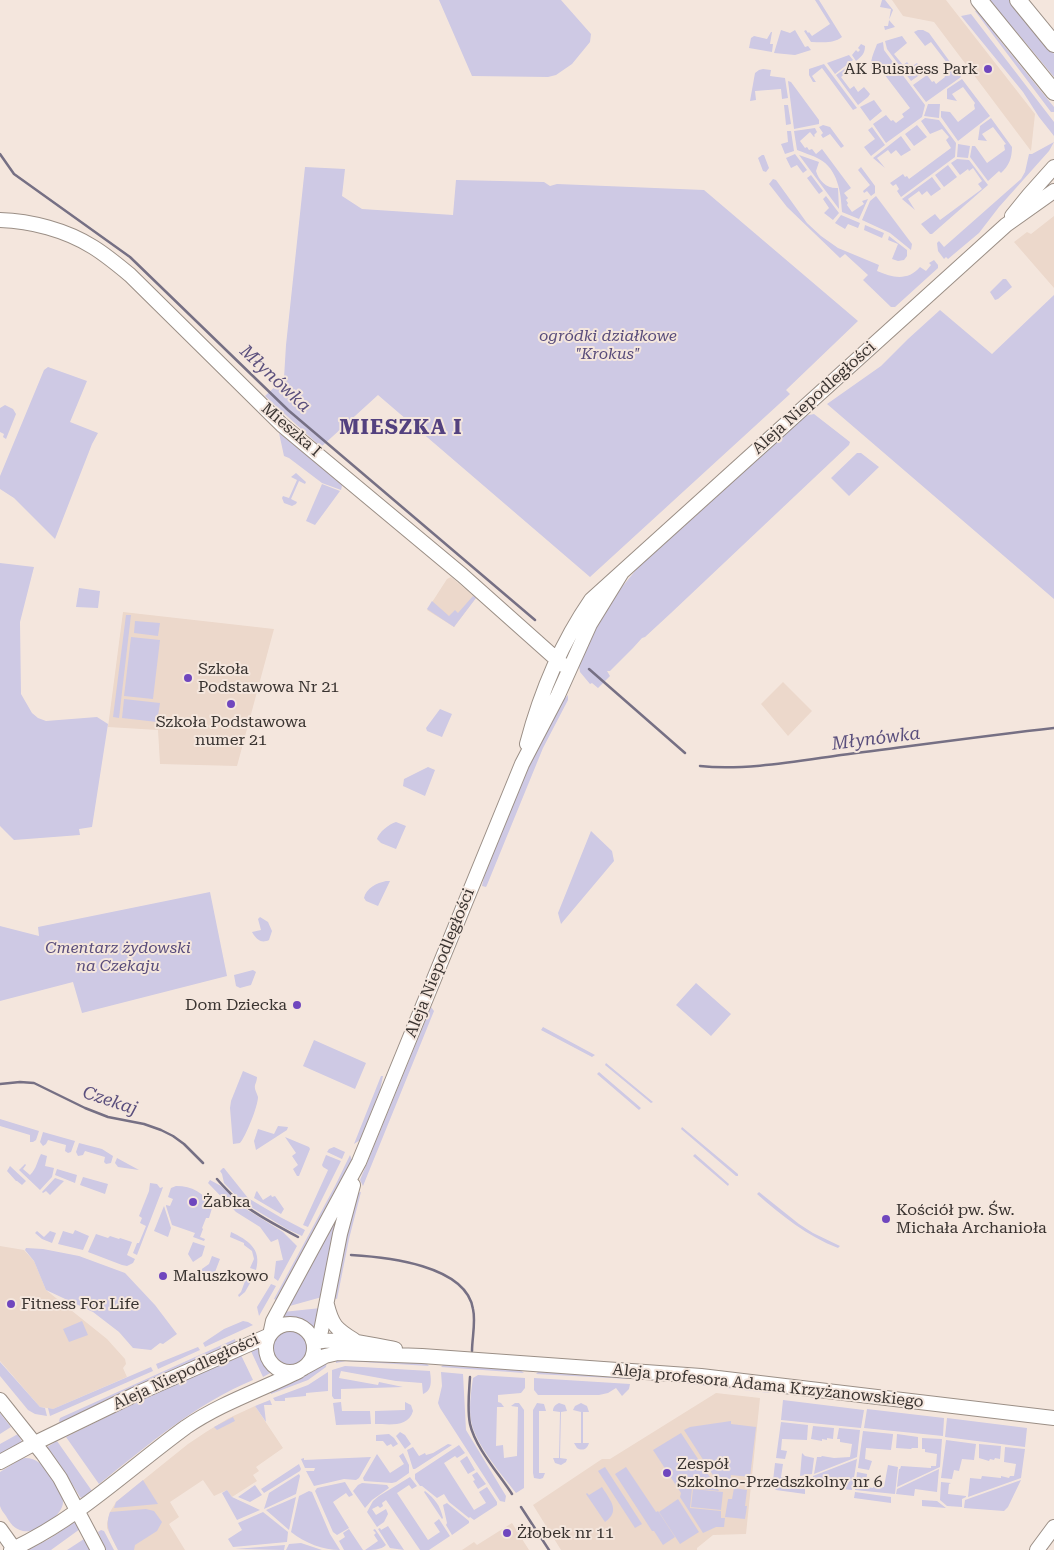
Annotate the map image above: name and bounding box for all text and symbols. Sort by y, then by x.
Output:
place label: AK Buisness Park [844,59,978,79]
marker: AK Buisness Park [982,63,994,75]
park label: ogródki działkowe "Krokus" [539,326,677,364]
street label: Aleja Niepodległości [748,338,880,458]
water label: Młynówka [235,341,315,417]
street label: Mieszka I [257,399,325,461]
district label: MIESZKA I [338,415,464,441]
place label: Szkoła Podstawowa Nr 21 [198,659,339,697]
marker: Szkoła Podstawowa Nr 21 [182,672,194,684]
marker: Szkoła Podstawowa numer 21 [225,698,237,710]
place label: Szkoła Podstawowa numer 21 [156,712,306,750]
water label: Młynówka [831,723,921,755]
street label: Aleja Niepodległości [401,886,479,1040]
park label: Cmentarz żydowski na Czekaju [45,938,191,976]
place label: Dom Dziecka [185,995,287,1015]
marker: Dom Dziecka [291,999,303,1011]
water label: Czekaj [80,1082,140,1120]
place label: Żabka [203,1192,250,1212]
marker: Żabka [187,1196,199,1208]
place label: Kościół pw. Św. Michała Archanioła [896,1200,1047,1238]
marker: Kościół pw. Św. Michała Archanioła [880,1213,892,1225]
place label: Maluszkowo [173,1266,269,1286]
marker: Maluszkowo [157,1270,169,1282]
place label: Fitness For Life [21,1294,139,1314]
marker: Fitness For Life [5,1298,17,1310]
street label: Aleja Niepodległości [110,1330,262,1414]
street label: Aleja profesora Adama Krzyżanowskiego [612,1360,924,1412]
place label: Zespół Szkolno-Przedszkolny nr 6 [677,1454,883,1492]
marker: Zespół Szkolno-Przedszkolny nr 6 [661,1467,673,1479]
place label: Żłobek nr 11 [517,1523,614,1543]
marker: Żłobek nr 11 [501,1527,513,1539]

